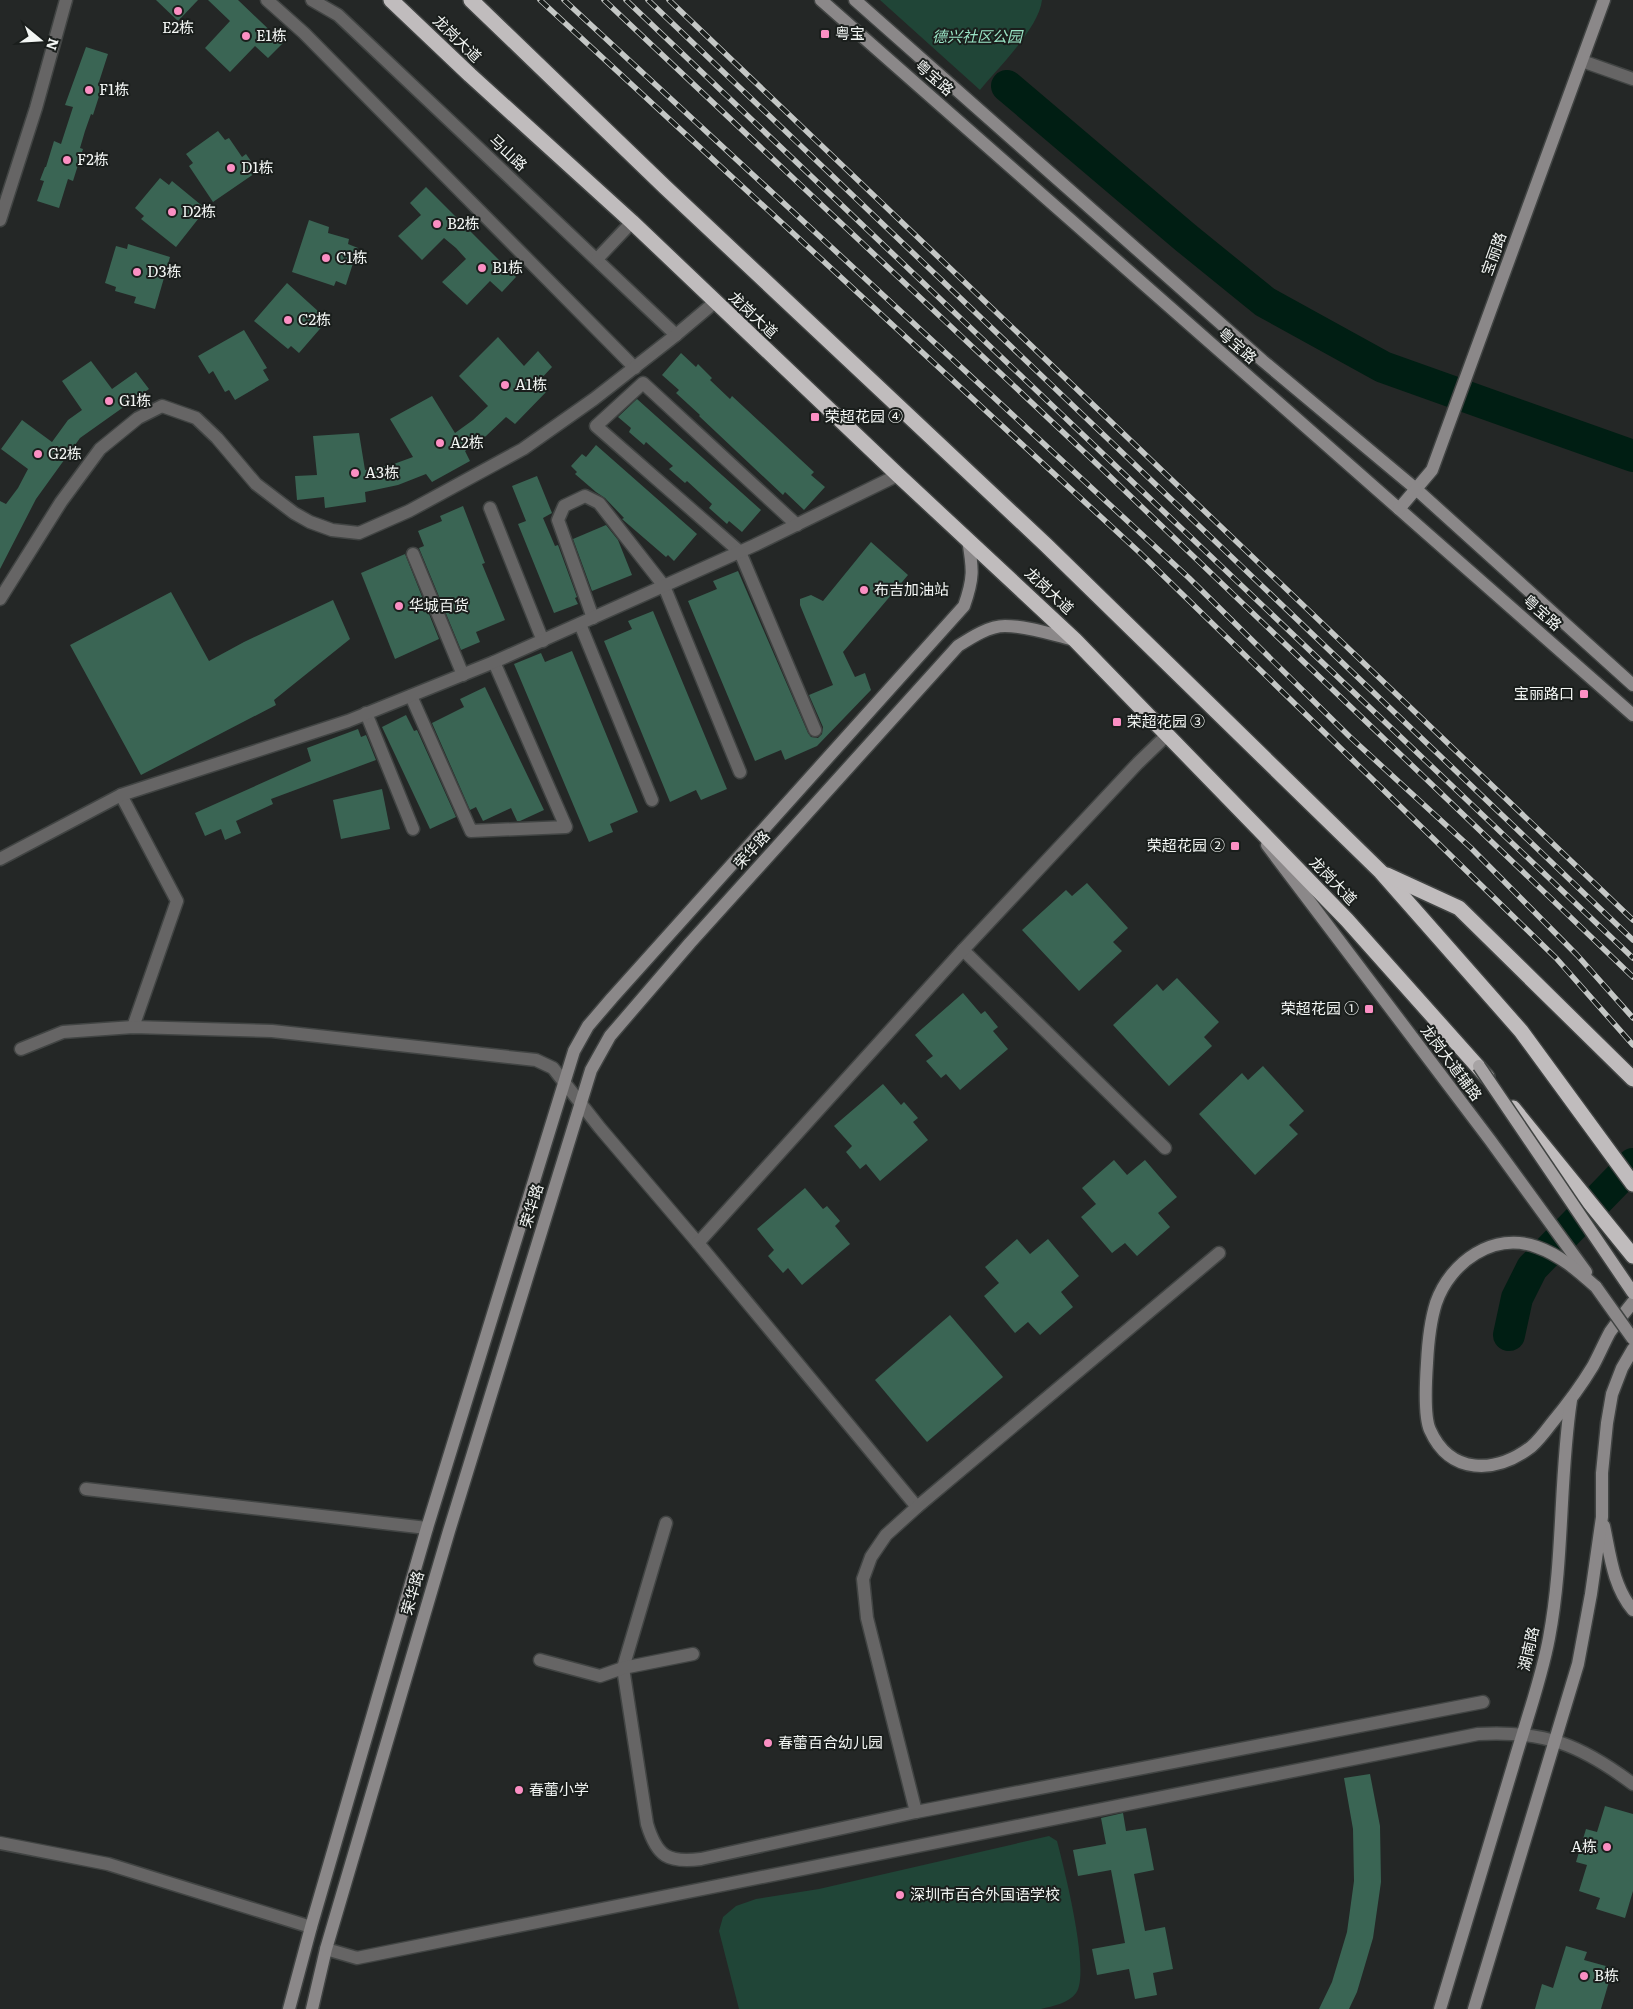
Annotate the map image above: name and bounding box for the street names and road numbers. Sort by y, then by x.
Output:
street label: 龙岗大道 [428,9,488,67]
street label: 粤宝路 [910,53,960,100]
street label: 马山路 [485,128,533,176]
street label: 宝丽路 [1474,228,1511,279]
street label: 龙岗大道 [724,285,784,343]
street label: 粤宝路 [1213,321,1263,368]
street label: 龙岗大道 [1020,561,1080,619]
street label: 粤宝路 [1518,588,1568,635]
street label: 荣华路 [727,825,774,873]
street label: 龙岗大道 [1305,850,1363,910]
street label: 龙岗大道辅路 [1416,1019,1488,1105]
street label: 荣华路 [513,1181,548,1230]
street label: 荣华路 [394,1568,429,1617]
street label: 湖南路 [1511,1624,1544,1673]

